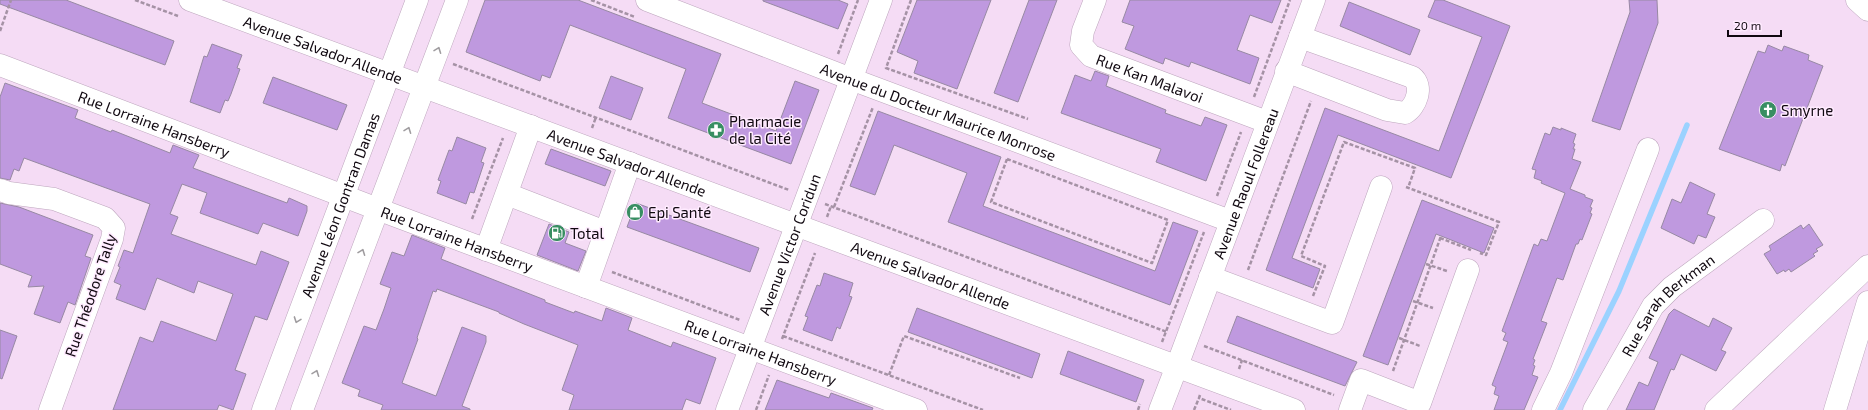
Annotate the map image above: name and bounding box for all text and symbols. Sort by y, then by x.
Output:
street label: Avenue Salvador Allende [241,12,405,87]
scale bar [1728,12,1781,38]
text: 20 m [1734,18,1761,32]
one-way arrow [433,46,441,53]
street label: Rue Kan Malavoi [1094,50,1206,106]
street label: Avenue du Docteur Maurice Monrose [818,59,1059,164]
street label: Rue Lorraine Hansberry [76,87,233,161]
church icon: Smyrne [1758,100,1778,120]
place label: Smyrne [1781,101,1833,119]
street label: Avenue Raoul Follereau [1209,105,1282,261]
street label: Avenue Léon Gontran Damas [297,110,383,300]
place label: Pharmacie de la Cité [729,112,801,147]
pharmacy icon: Pharmacie de la Cité [706,120,726,140]
street label: Avenue Salvador Allende [545,125,709,200]
one-way arrow [403,127,411,134]
street label: Avenue Victor Coridun [755,171,824,317]
street label: Rue Lorraine Hansberry [379,202,536,275]
shop icon: Epi Santé [625,202,645,222]
place label: Epi Santé [648,203,711,221]
fuel station icon: Total [547,223,567,243]
place label: Total [570,224,604,242]
street label: Rue Théodore Tally [61,231,120,359]
street label: Avenue Salvador Allende [849,237,1013,313]
one-way arrow [357,248,365,255]
street label: Rue Sarah Berkman [1617,250,1718,359]
street label: Rue Lorraine Hansberry [682,315,839,389]
one-way arrow [293,316,301,323]
one-way arrow [312,370,320,377]

